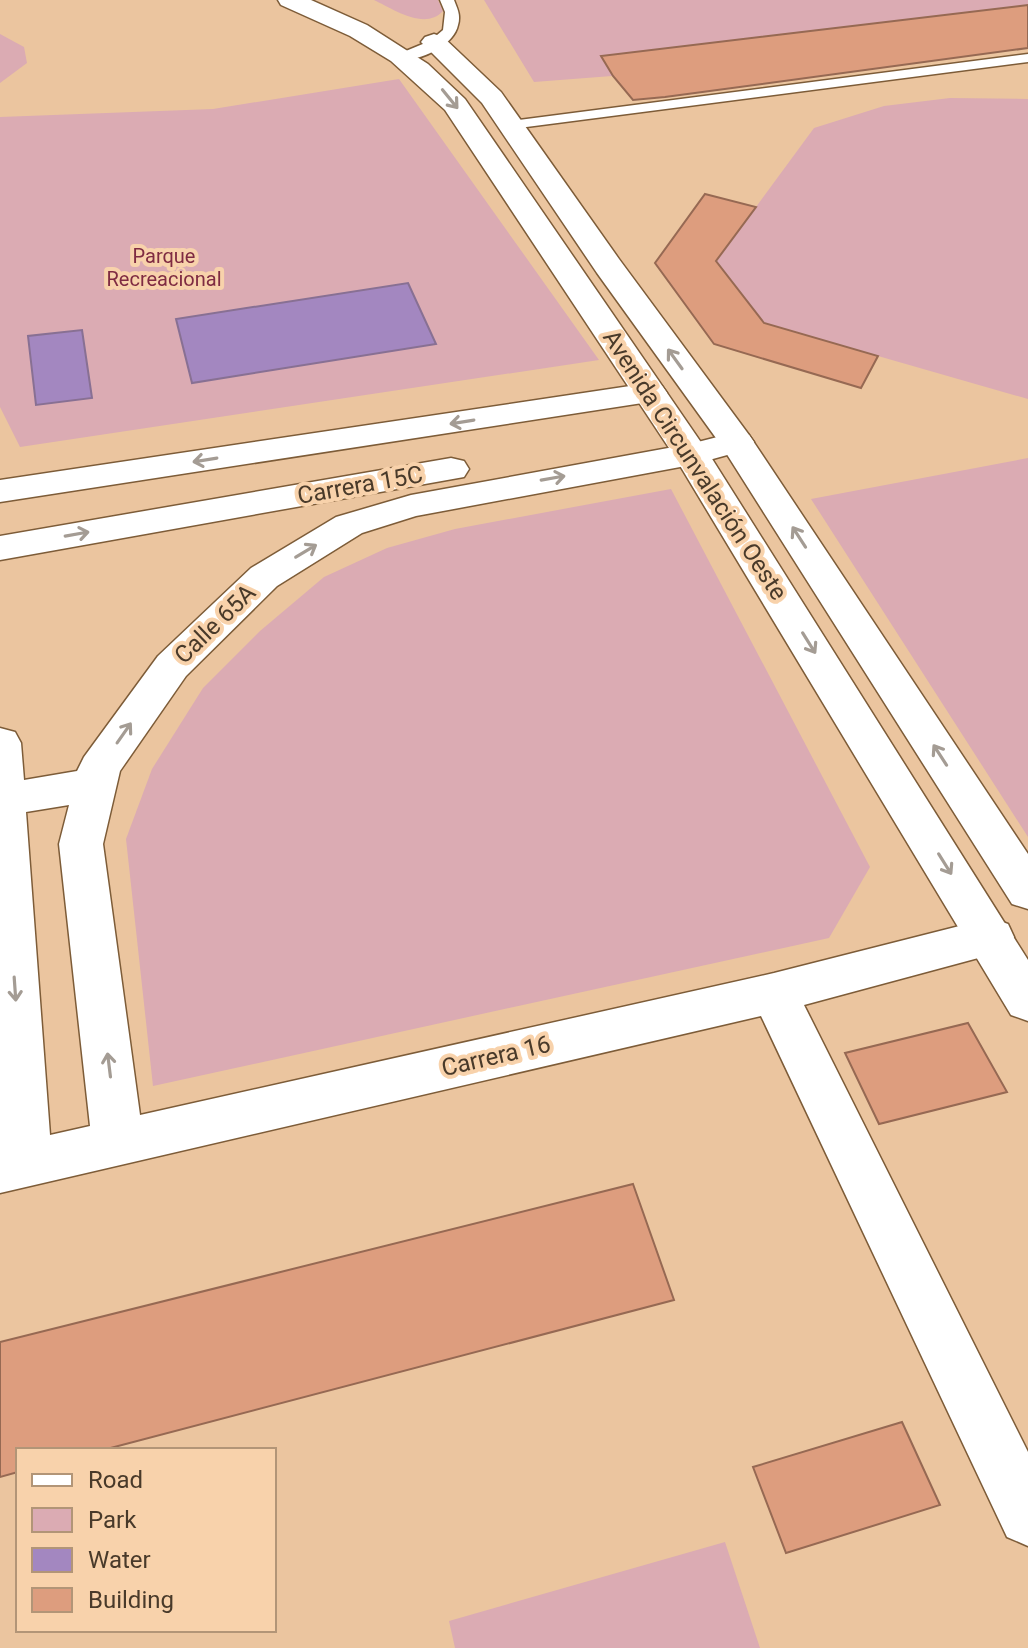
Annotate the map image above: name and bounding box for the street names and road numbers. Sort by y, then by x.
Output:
street label: Avenida Circunvalación Oeste [597,325,793,605]
street label: Carrera 15C [295,460,425,510]
street label: Calle 65A [169,578,262,669]
street label: Carrera 16 [439,1030,553,1082]

